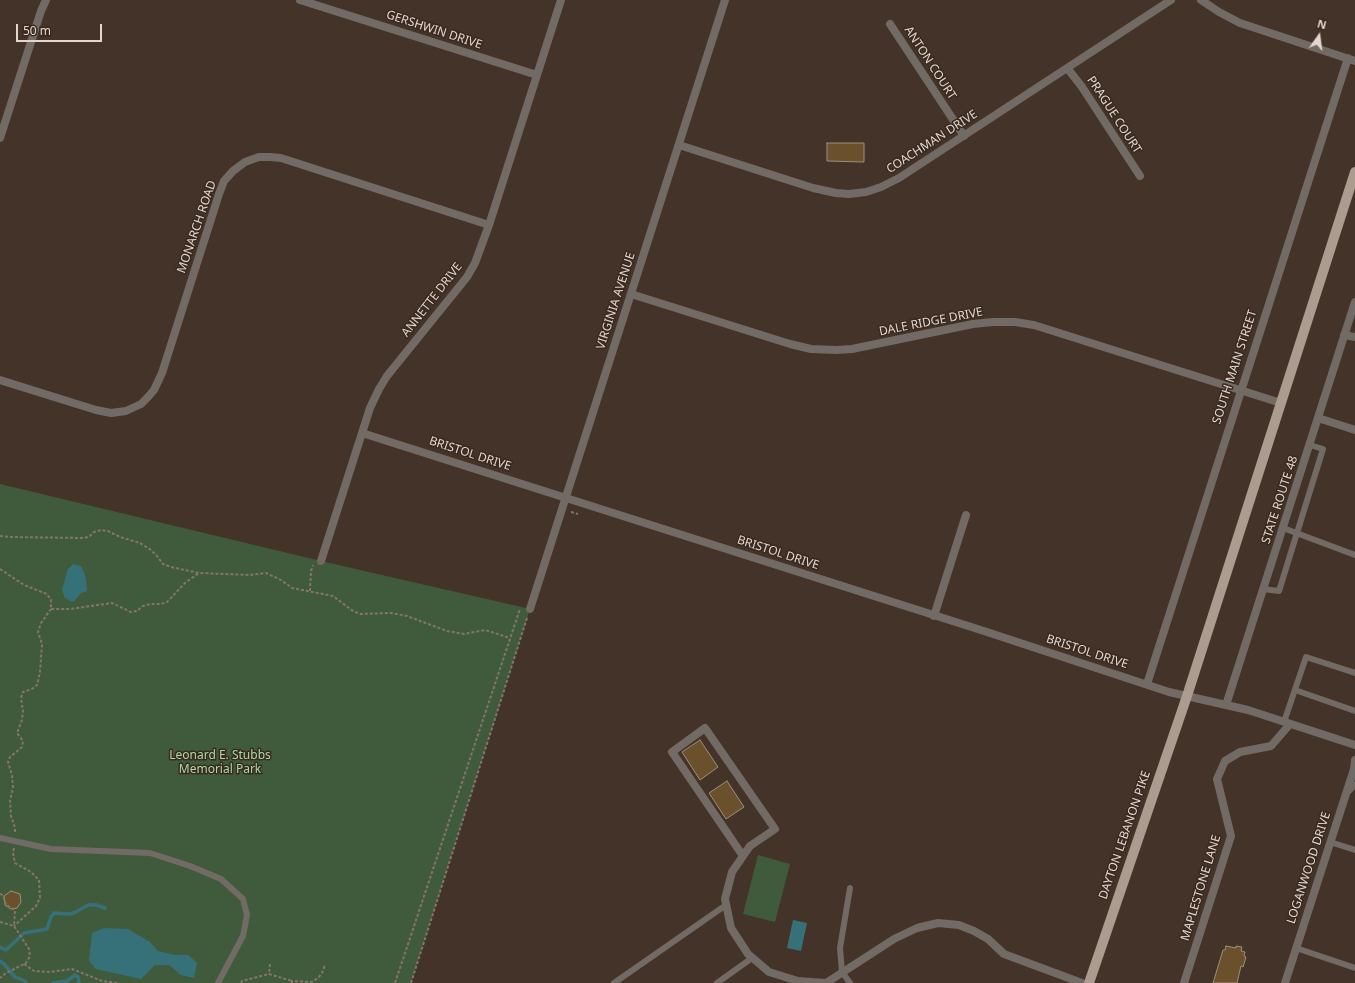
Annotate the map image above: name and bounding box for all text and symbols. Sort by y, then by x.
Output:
street label: GERSHWIN DRIVE [384,8,484,52]
scale bar [18,16,104,42]
north arrow [1299,16,1339,56]
text: N [1316,16,1328,32]
text: 50 m [23,22,51,39]
street label: ANTON COURT [901,24,959,102]
street label: PRAGUE COURT [1084,74,1144,156]
street label: COACHMAN DRIVE [884,107,980,177]
street label: MONARCH ROAD [174,179,220,275]
street label: VIRGINIA AVENUE [594,251,638,351]
street label: ANNETTE DRIVE [399,260,465,340]
street label: DALE RIDGE DRIVE [878,305,984,339]
street label: SOUTH MAIN STREET [1210,308,1260,426]
street label: BRISTOL DRIVE [427,434,513,474]
street label: STATE ROUTE 48 [1259,454,1301,546]
street label: BRISTOL DRIVE [735,533,821,573]
street label: BRISTOL DRIVE [1044,632,1130,672]
park label: Leonard E. Stubbs Memorial Park [169,749,271,777]
street label: DAYTON LEBANON PIKE [1096,769,1154,901]
street label: LOGANWOOD DRIVE [1284,810,1334,926]
street label: MAPLESTONE LANE [1178,833,1224,943]

